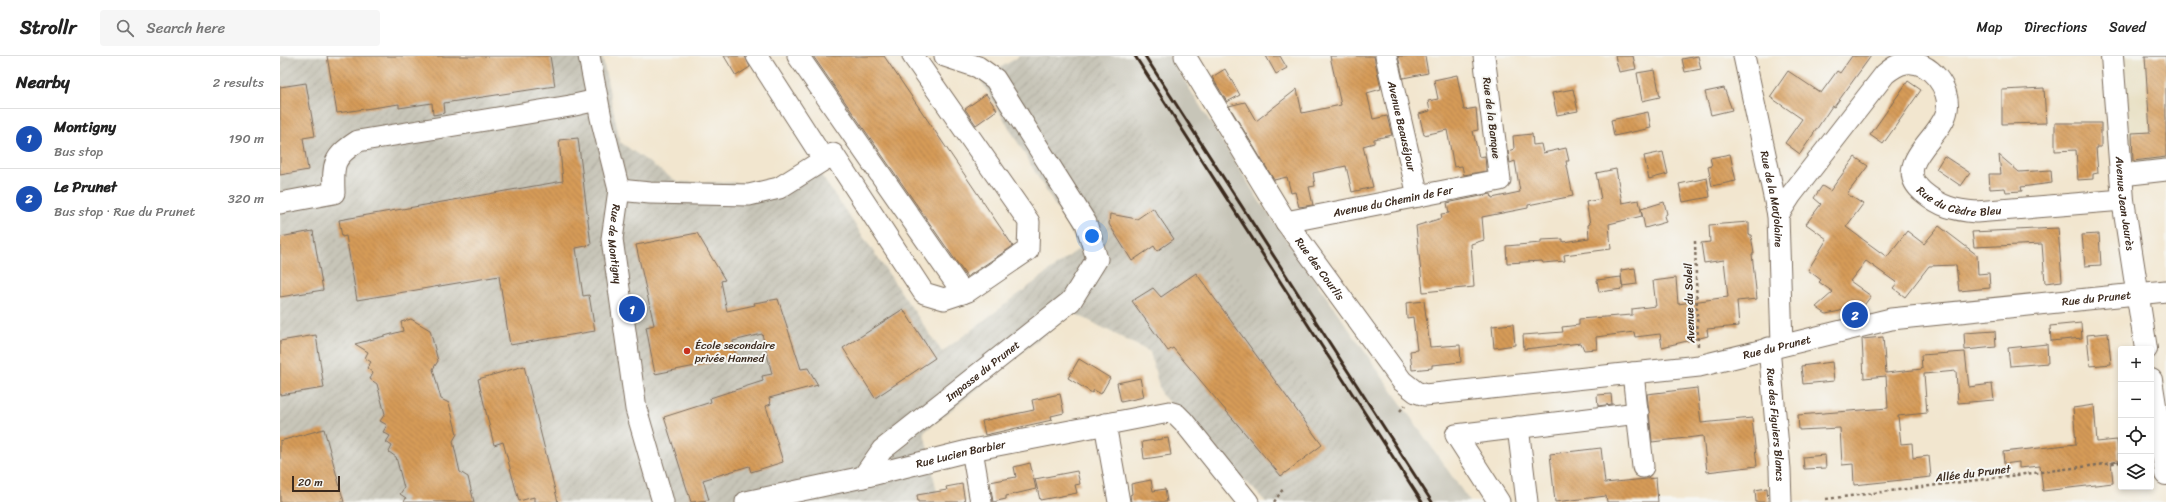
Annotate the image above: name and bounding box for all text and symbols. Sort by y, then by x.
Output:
search box [100,10,380,46]
text: Strollr [20,11,76,44]
text: Search here [146,15,225,41]
text: Map [1976,15,2002,40]
text: Directions [2024,15,2087,40]
text: Saved [2109,15,2146,40]
icon: search [114,17,136,39]
text: Nearby [16,67,70,97]
text: 2 results [213,71,264,94]
street label: Rue de la Banque [1477,76,1506,160]
street label: Avenue Beauséjour [1382,78,1421,174]
text: Montigny [54,114,116,140]
text: 1 [26,127,32,150]
text: 190 m [229,127,264,150]
text: Bus stop [54,140,103,163]
street label: Rue de la Marjolaine [1755,149,1788,248]
street label: Avenue Jean Jaurès [2110,155,2140,252]
text: Le Prunet [54,174,117,200]
street label: Avenue du Chemin de Fer [1330,180,1456,223]
street label: Rue du Cèdre Bleu [1912,181,2002,222]
text: 2 [25,187,33,210]
text: 320 m [228,187,264,210]
text: Bus stop · Rue du Prunet [54,200,195,223]
street label: Rue de Montigny [602,203,627,286]
your location [1082,226,1102,246]
street label: Rue des Courlis [1290,233,1350,305]
street label: Avenue du Soleil [1679,262,1700,344]
street label: Rue du Prunet [2061,286,2132,312]
pin: 1 [619,294,645,324]
pin: 2 [1842,300,1868,330]
street label: Rue du Prunet [1741,330,1813,365]
place label: École secondaire privée Hanned [694,336,776,368]
street label: Impasse du Prunet [941,336,1024,407]
marker: École secondaire privée Hanned [682,346,692,356]
map controls [2118,346,2154,490]
button: + [2118,346,2154,382]
street label: Rue des Figuiers Blancs [1761,367,1789,482]
button: − [2118,382,2154,418]
button: locate [2118,418,2154,454]
street label: Rue Lucien Barbier [914,434,1009,474]
button: layers [2118,454,2154,490]
street label: Allée du Prunet [1934,459,2012,488]
text: 20 m [298,473,323,492]
scale bar [292,474,340,493]

